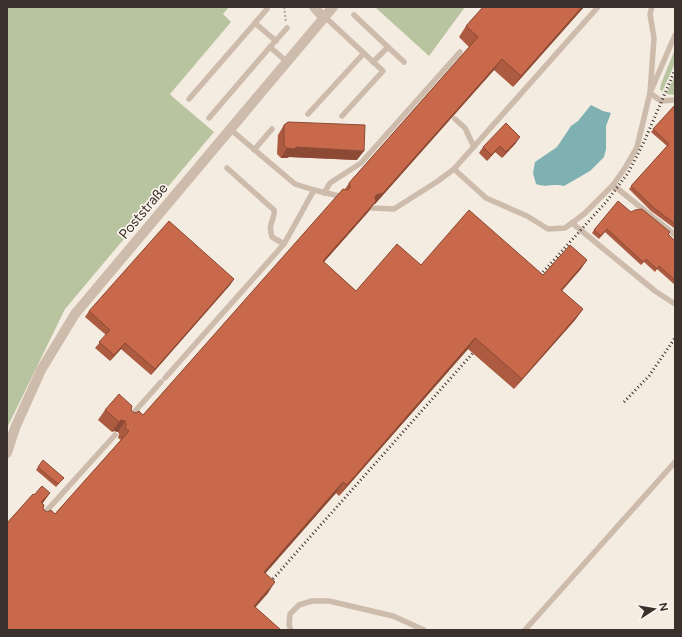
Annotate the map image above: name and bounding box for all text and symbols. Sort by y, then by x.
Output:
street label: Poststraße [115,180,172,243]
north arrow [634,589,674,629]
text: N [656,602,671,613]

